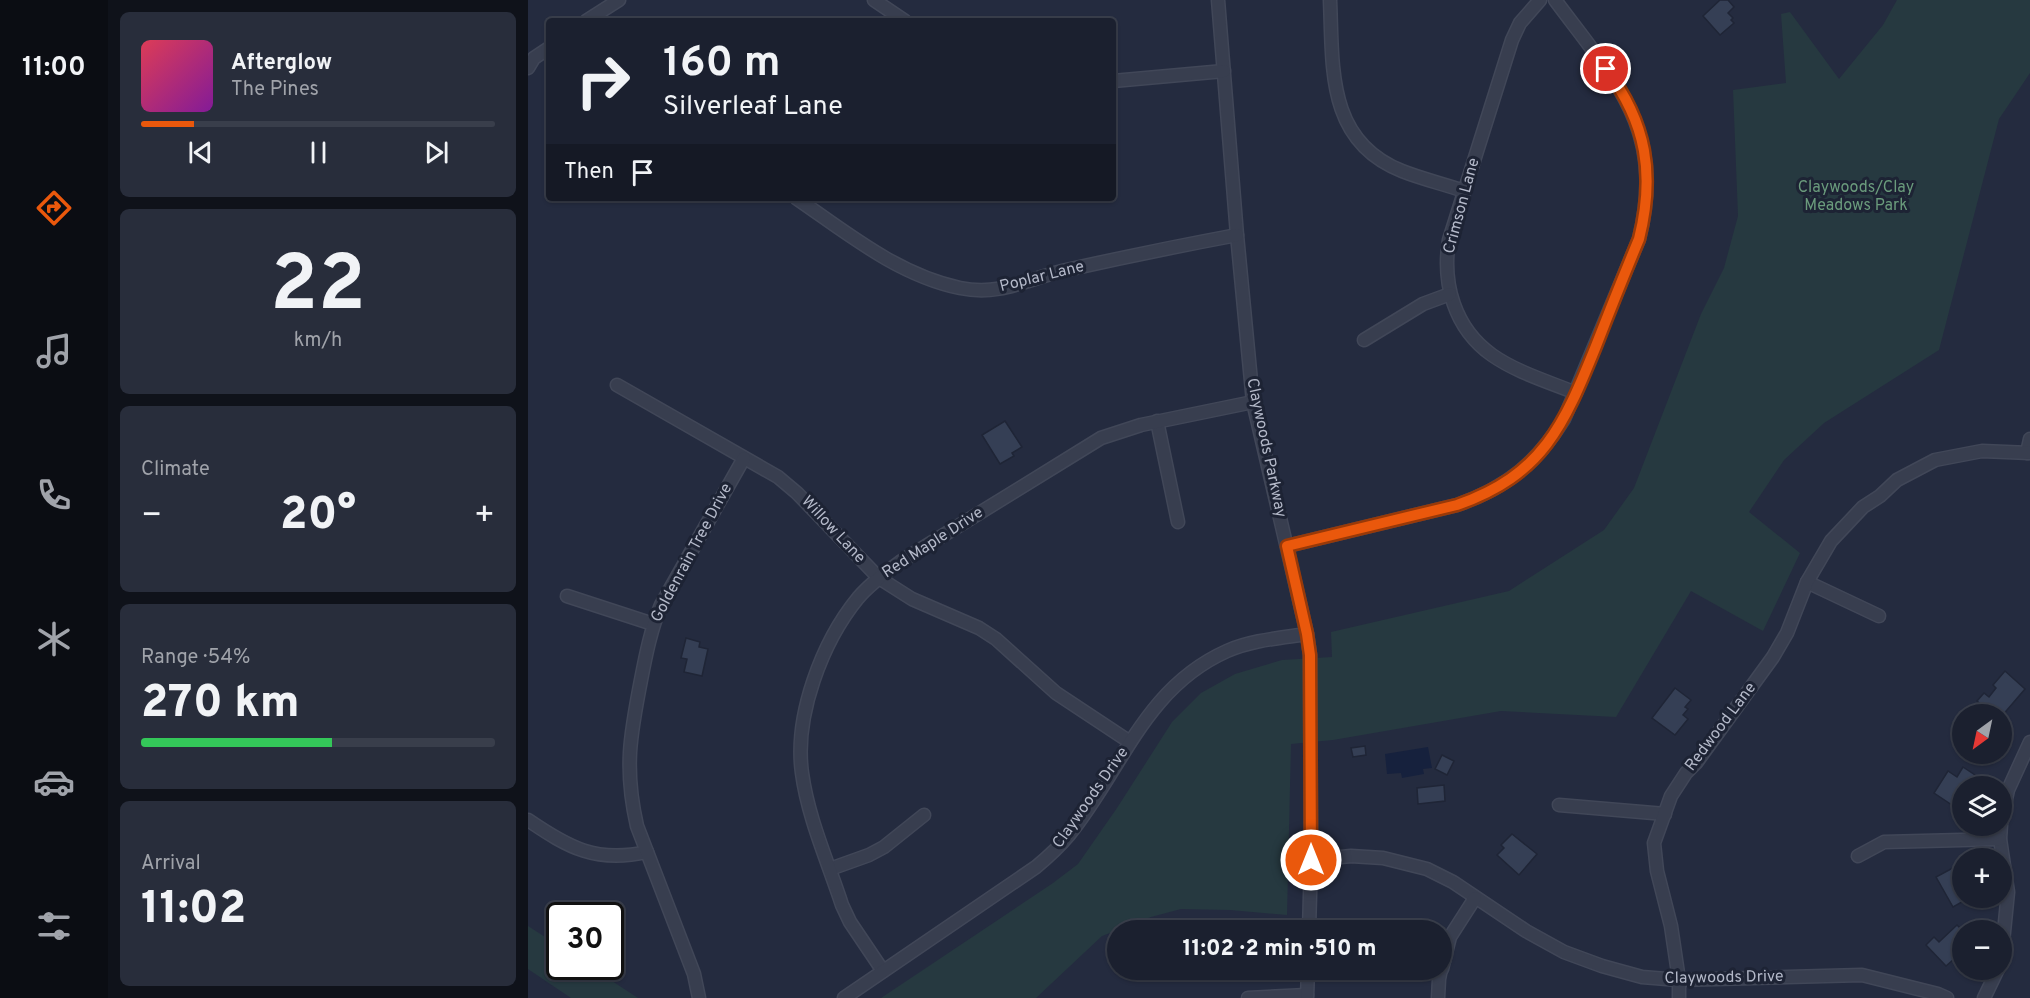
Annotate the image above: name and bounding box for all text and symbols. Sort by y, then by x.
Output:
text: 160 m [663,38,781,91]
icon: right [564,42,642,120]
pin [1580,43,1631,94]
text: Afterglow [231,50,332,77]
text: 11:00 [22,51,86,85]
icon: arrive [1589,52,1622,85]
text: The Pines [231,77,319,103]
text: Silverleaf Lane [663,90,843,124]
icon: previous [184,136,217,169]
icon: pause [302,136,335,169]
icon: next [420,136,453,169]
icon: arrive [626,156,659,189]
street label: Crimson Lane [1440,156,1484,256]
text: Then [564,159,614,186]
park label: Claywoods/Clay Meadows Park [1798,178,1914,216]
icon: directions [33,187,75,229]
text: 22 [270,239,366,338]
street label: Poplar Lane [998,257,1086,297]
text: km/h [294,328,342,354]
icon: music [33,330,75,372]
street label: Claywoods Parkway [1241,376,1291,520]
text: Climate [141,457,210,483]
icon: phone [33,474,75,516]
street label: Goldenrain Tree Drive [647,480,737,626]
text: 20° [280,488,356,545]
street label: Willow Lane [797,492,869,568]
text: − [141,496,162,538]
text: + [474,496,495,538]
street label: Red Maple Drive [879,503,987,583]
icon: climate [33,618,75,660]
text: Range · 54% [141,645,250,671]
text: 270 km [141,676,300,733]
street label: Redwood Lane [1681,679,1761,775]
north arrow [1952,704,2012,764]
map controls [1952,704,2012,980]
street label: Claywoods Drive [1049,743,1133,853]
icon: car [33,761,75,803]
button: layers [1952,776,2012,836]
position arrow [1279,828,1343,892]
button: + [1952,848,2012,908]
text: Arrival [141,851,201,877]
text: 11:02 [141,882,246,939]
speed limit sign: 30 [546,902,624,980]
icon: filters [33,905,75,947]
button: − [1952,920,2012,980]
text: 11:02 · 2 min · 510 m [1182,936,1377,963]
street label: Claywoods Drive [1664,967,1784,989]

